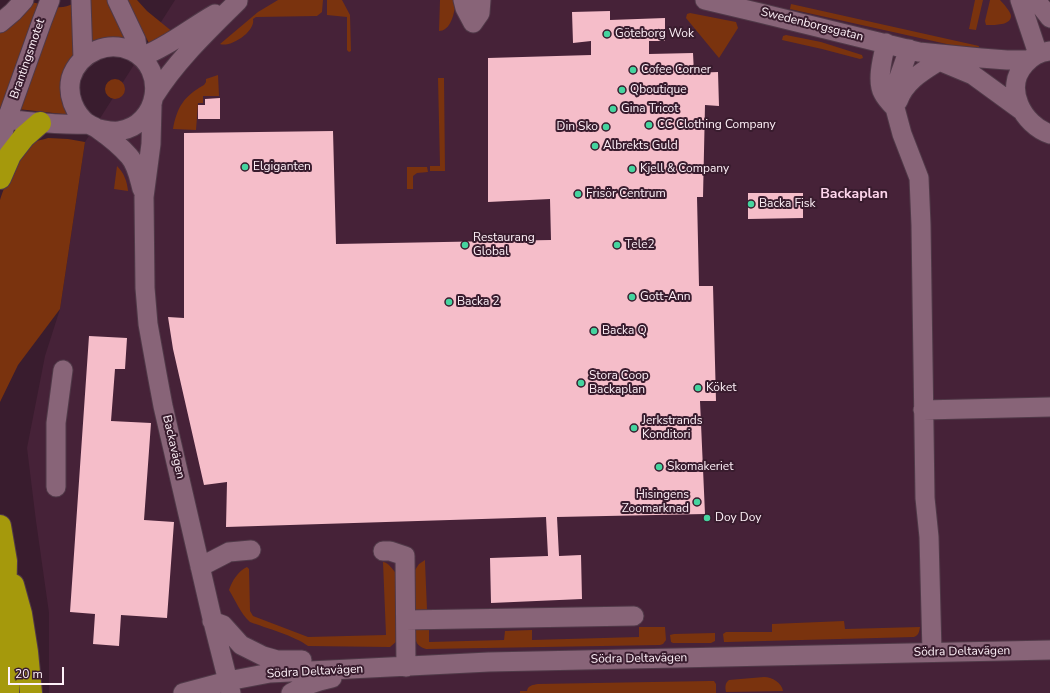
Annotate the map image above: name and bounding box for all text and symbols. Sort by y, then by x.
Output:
street label: Swedenborgsgatan [759,5,865,45]
street label: Brantingsmotet [8,17,48,101]
place label: Göteborg Wok [615,27,694,41]
marker: Göteborg Wok [602,29,612,39]
place label: Cofee Corner [641,63,711,77]
marker: Cofee Corner [628,65,638,75]
place label: Qboutique [630,83,687,97]
marker: Qboutique [617,85,627,95]
place label: Gina Tricot [621,102,678,116]
marker: Gina Tricot [608,104,618,114]
place label: CC Clothing Company [657,118,776,132]
place label: Din Sko [557,120,598,134]
marker: CC Clothing Company [644,120,654,130]
marker: Din Sko [601,122,611,132]
place label: Albrekts Guld [603,139,678,153]
marker: Albrekts Guld [590,141,600,151]
place label: Elgiganten [253,160,311,174]
marker: Elgiganten [240,162,250,172]
place label: Kjell & Company [640,162,729,176]
marker: Kjell & Company [627,164,637,174]
place label: Frisör Centrum [586,187,666,201]
district label: Backaplan [820,187,888,203]
marker: Frisör Centrum [573,189,583,199]
place label: Backa Fisk [759,197,816,211]
marker: Backa Fisk [746,199,756,209]
place label: Restaurang Global [473,231,535,259]
place label: Tele2 [625,238,655,252]
marker: Restaurang Global [460,240,470,250]
marker: Tele2 [612,240,622,250]
place label: Gott-Ann [640,290,691,304]
marker: Gott-Ann [627,292,637,302]
place label: Backa 2 [457,295,500,309]
marker: Backa 2 [444,297,454,307]
place label: Backa Q [602,324,647,338]
marker: Backa Q [589,326,599,336]
place label: Stora Coop Backaplan [589,369,649,397]
marker: Stora Coop Backaplan [576,378,586,388]
place label: Köket [706,381,736,395]
marker: Köket [693,383,703,393]
street label: Backavägen [159,414,187,480]
place label: Jerkstrands Konditori [642,414,703,442]
marker: Jerkstrands Konditori [629,423,639,433]
place label: Skomakeriet [667,460,733,474]
marker: Skomakeriet [654,462,664,472]
place label: Hisingens Zoomarknad [622,488,689,516]
marker: Hisingens Zoomarknad [692,497,702,507]
place label: Doy Doy [715,511,761,525]
marker: Doy Doy [702,513,712,523]
street label: Södra Deltavägen [914,644,1010,660]
street label: Södra Deltavägen [591,651,687,667]
scale bar [10,659,66,685]
street label: Södra Deltavägen [266,662,364,682]
text: 20 m [15,666,43,682]

